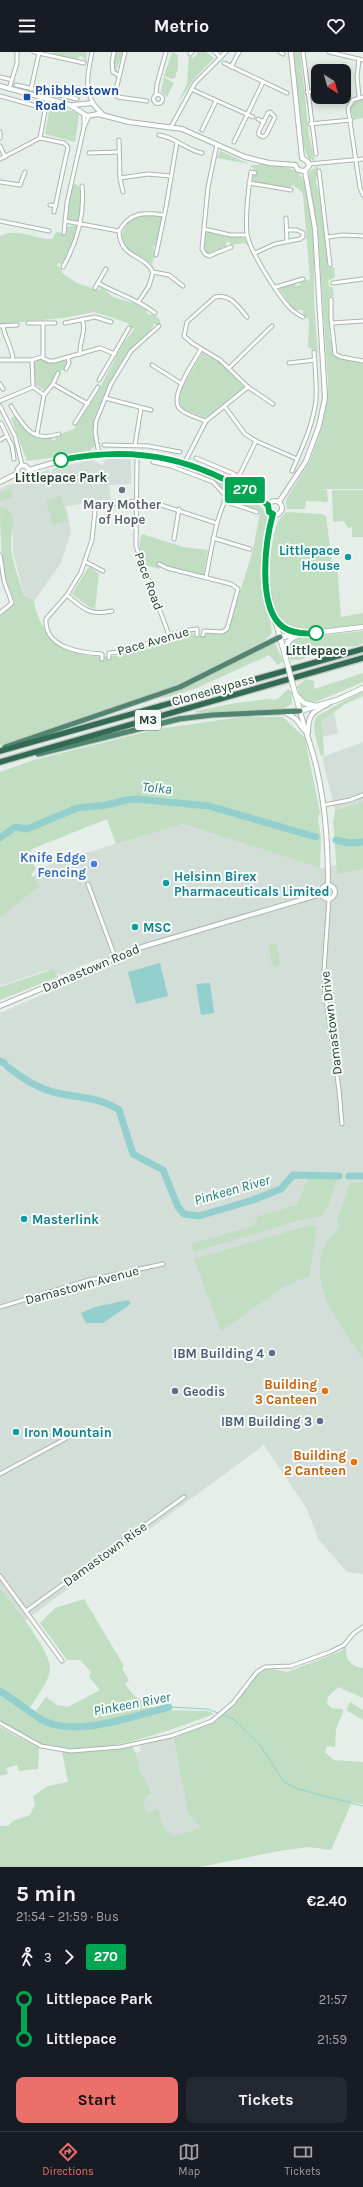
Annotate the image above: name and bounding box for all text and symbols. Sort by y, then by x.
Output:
icon: menu [16,15,38,37]
text: Metrio [154,15,209,37]
icon: heart [325,15,347,37]
north arrow [311,64,351,104]
map controls [311,64,351,104]
place label: Phibblestown Road [35,83,119,113]
marker: Phibblestown Road [22,92,32,102]
marker: Littlepace Park [53,452,69,468]
place label: Littlepace Park [15,470,107,485]
line badge: 270 [222,477,268,503]
text: 270 [233,481,257,498]
marker: Mary Mother of Hope [117,485,127,495]
place label: Mary Mother of Hope [83,497,162,527]
place label: Littlepace House [279,543,340,573]
street label: Pace Road [132,550,166,612]
marker: Littlepace House [343,552,353,562]
street label: Pace Avenue [116,624,191,658]
marker: Littlepace [308,625,324,641]
place label: Littlepace [285,643,347,658]
street label: Clonee Bypass [170,671,256,709]
road number: M3 [135,710,161,730]
water label: Tolka [141,778,173,798]
place label: Knife Edge Fencing [20,850,86,880]
marker: Knife Edge Fencing [89,859,99,869]
place label: Helsinn Birex Pharmaceuticals Limited [174,869,330,899]
marker: Helsinn Birex Pharmaceuticals Limited [161,878,171,888]
place label: MSC [143,920,171,935]
marker: MSC [130,922,140,932]
street label: Damastown Road [40,941,142,995]
street label: Damastown Drive [317,970,345,1076]
water label: Pinkeen River [192,1171,273,1209]
place label: Masterlink [32,1212,99,1227]
marker: Masterlink [19,1214,29,1224]
street label: Damastown Avenue [24,1263,141,1307]
place label: IBM Building 4 [173,1346,264,1361]
marker: IBM Building 4 [267,1348,277,1358]
place label: Building 3 Canteen [255,1377,317,1407]
place label: Geodis [183,1384,225,1399]
marker: Geodis [170,1386,180,1396]
marker: Building 3 Canteen [320,1386,330,1396]
place label: IBM Building 3 [221,1414,312,1429]
marker: IBM Building 3 [315,1416,325,1426]
place label: Iron Mountain [24,1425,112,1440]
marker: Iron Mountain [11,1427,21,1437]
place label: Building 2 Canteen [284,1448,346,1478]
marker: Building 2 Canteen [349,1457,359,1467]
street label: Damastown Rise [60,1518,150,1589]
water label: Pinkeen River [92,1688,173,1720]
text: 5 min [16,1881,76,1907]
text: €2.40 [307,1892,347,1910]
text: 21:54 – 21:59 · Bus [16,1909,119,1924]
icon: walk [16,1946,38,1968]
icon: forward [58,1946,80,1968]
text: 270 [94,1948,118,1965]
text: 3 [44,1950,52,1965]
text: Littlepace Park [46,1990,153,2008]
text: 21:57 [319,1992,347,2007]
text: Littlepace [46,2030,117,2048]
text: 21:59 [317,2032,347,2047]
button: Start [16,2077,178,2123]
button: Tickets [186,2077,347,2123]
tab: Directions [42,2141,94,2178]
tab: Map [178,2141,200,2178]
tab: Tickets [285,2141,321,2178]

